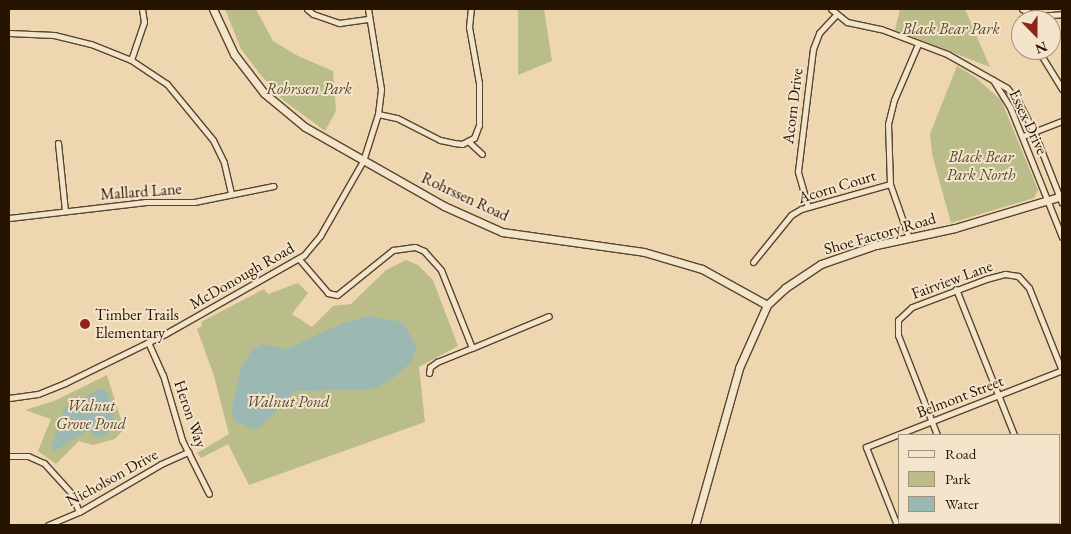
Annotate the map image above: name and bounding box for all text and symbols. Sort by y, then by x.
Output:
north arrow [1011,10,1061,60]
park label: Black Bear Park [902,19,1000,39]
text: N [1033,38,1050,58]
street label: Acorn Drive [779,67,807,145]
park label: Rohrssen Park [266,79,352,99]
street label: Essex Drive [1005,86,1051,158]
park label: Black Bear Park North [946,147,1016,185]
street label: Acorn Court [796,166,878,208]
street label: Rohrssen Road [418,168,512,226]
street label: Mallard Lane [100,180,182,204]
street label: Shoe Factory Road [822,209,938,259]
street label: McDonough Road [186,238,298,314]
street label: Fairview Lane [909,256,995,304]
place label: Timber Trails Elementary [95,305,179,343]
marker: Timber Trails Elementary [79,318,91,330]
street label: Belmont Street [914,372,1006,422]
street label: Heron Way [169,378,211,450]
park label: Walnut Pond [246,392,330,412]
park label: Walnut Grove Pond [56,396,126,434]
legend [898,434,1061,524]
text: Road [945,444,976,463]
street label: Nicholson Drive [63,445,161,511]
text: Park [945,469,971,488]
text: Water [945,494,979,513]

